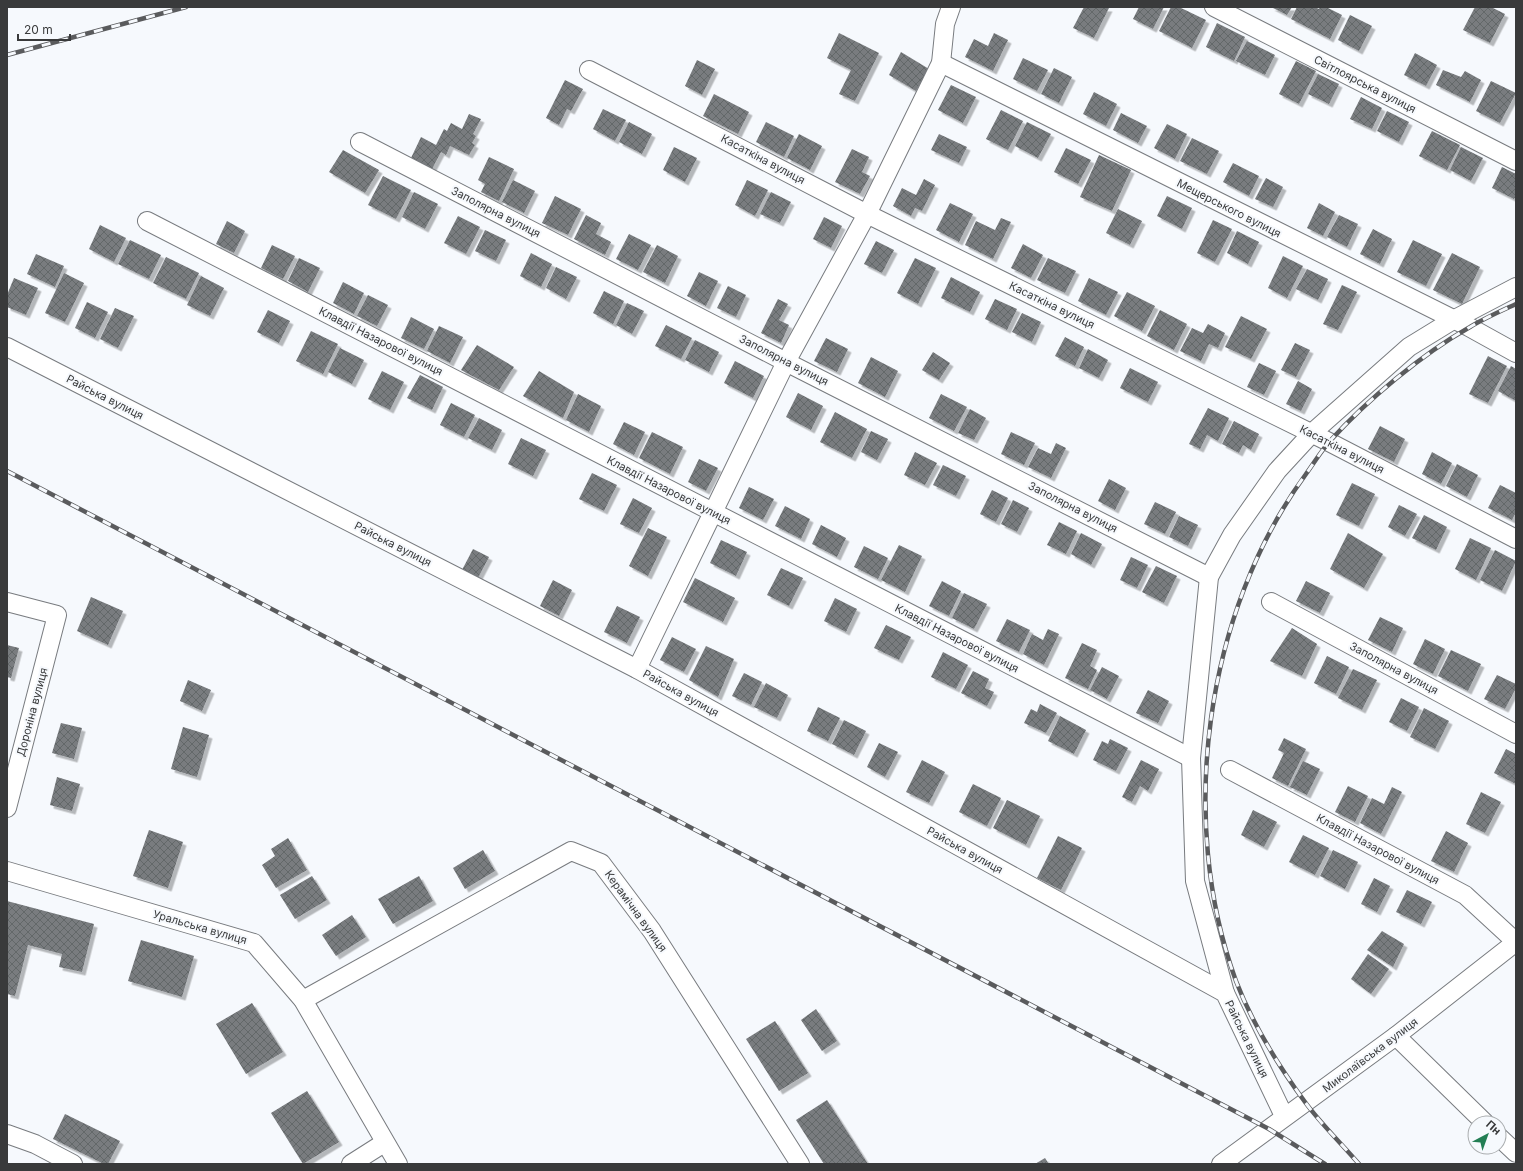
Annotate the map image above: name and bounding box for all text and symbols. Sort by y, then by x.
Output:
scale bar [18,16,70,42]
text: 20 m [24,22,53,37]
street label: Світлоярська вулиця [1312,52,1418,116]
street label: Касаткіна вулиця [719,131,807,187]
street label: Мещерського вулиця [1175,176,1283,240]
street label: Заполярна вулиця [449,183,543,241]
street label: Касаткіна вулиця [1007,278,1097,332]
street label: Клавдії Назарової вулиця [317,304,445,378]
street label: Заполярна вулиця [737,331,831,389]
street label: Райська вулиця [64,372,146,422]
street label: Касаткіна вулиця [1297,422,1387,476]
street label: Клавдії Назарової вулиця [605,453,733,527]
street label: Заполярна вулиця [1026,478,1120,536]
street label: Райська вулиця [352,519,434,569]
street label: Клавдії Назарової вулиця [893,601,1021,675]
street label: Заполярна вулиця [1347,639,1441,697]
street label: Дороніна вулиця [13,666,51,758]
street label: Райська вулиця [641,666,721,720]
street label: Клавдії Назарової вулиця [1314,811,1442,887]
street label: Райська вулиця [925,823,1005,877]
street label: Керамічна вулиця [602,868,670,954]
street label: Уральська вулиця [151,907,249,947]
street label: Райська вулиця [1222,998,1272,1080]
street label: Миколаївська вулиця [1320,1015,1420,1095]
north arrow [1467,1115,1507,1155]
text: Пн [1483,1117,1504,1138]

